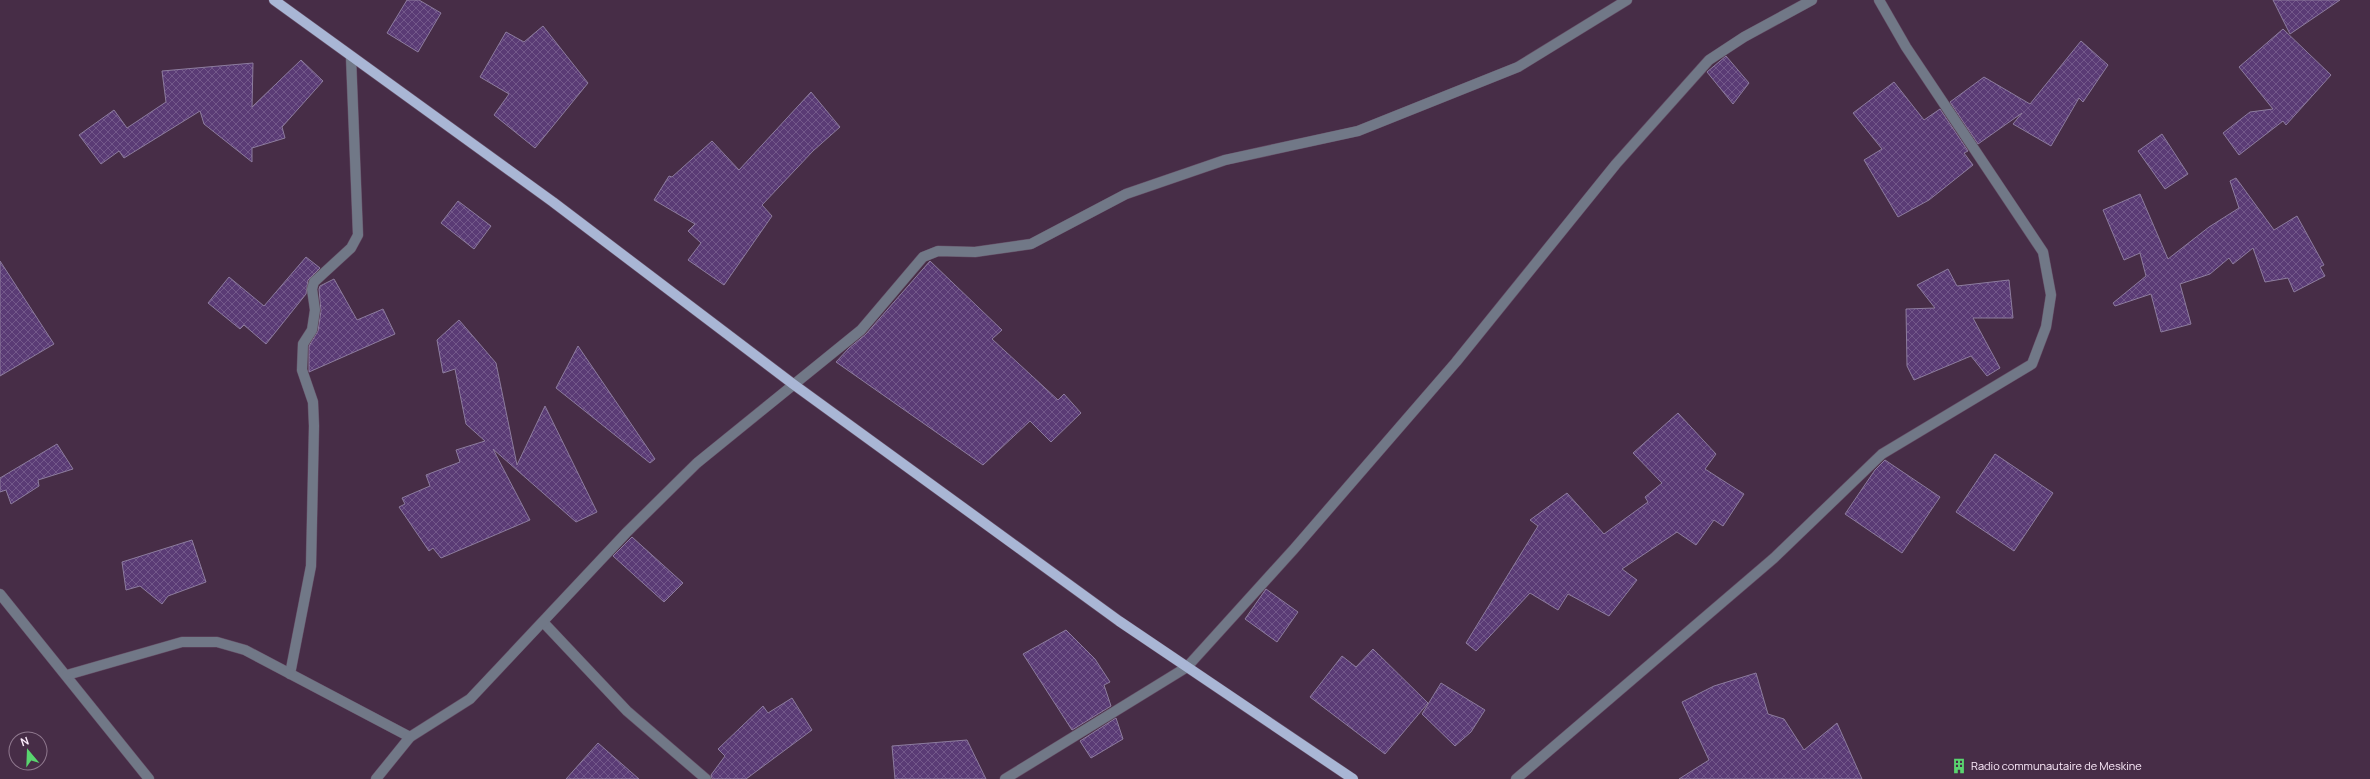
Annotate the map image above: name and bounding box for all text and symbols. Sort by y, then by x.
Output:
north arrow [8,731,48,771]
text: N [18,733,31,749]
building icon: Radio communautaire de Meskine [1950,757,1968,775]
place label: Radio communautaire de Meskine [1971,758,2142,773]

